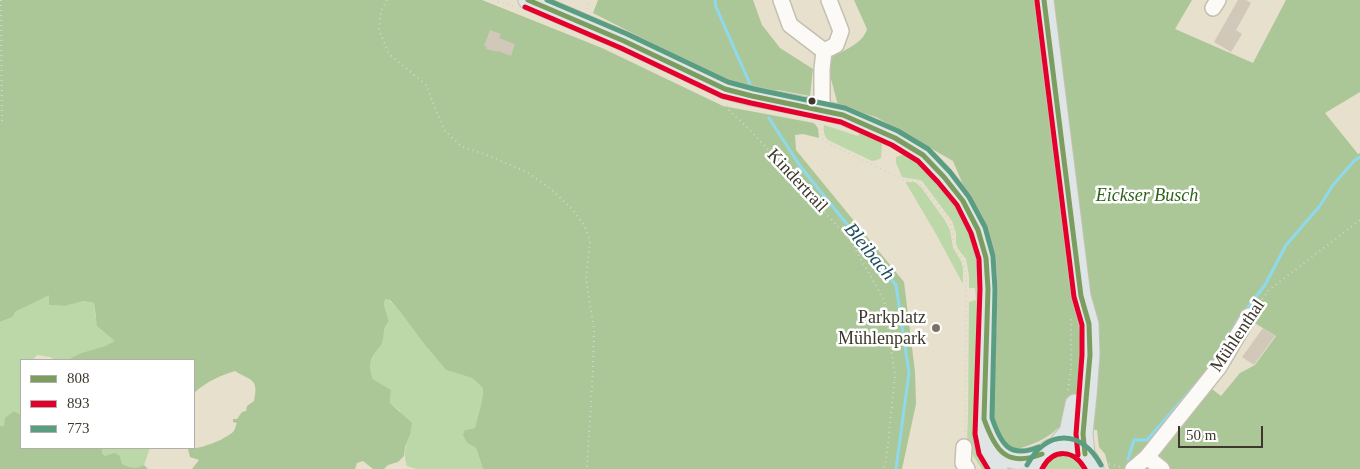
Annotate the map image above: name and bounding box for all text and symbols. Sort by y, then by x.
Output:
unlabelled marker [807,96,817,106]
street label: Kindertrail [762,145,832,217]
park label: Eickser Busch [1096,185,1198,207]
water label: Bleibach [839,219,899,285]
street label: Mühlenthal [1206,296,1270,376]
place label: Parkplatz Mühlenpark [838,307,926,350]
marker: Parkplatz Mühlenpark [930,322,942,334]
legend [20,359,195,449]
text: 808 [67,370,90,386]
text: 893 [67,395,90,411]
scale bar [1180,416,1265,448]
text: 773 [67,420,90,436]
text: 50 m [1186,427,1216,443]

